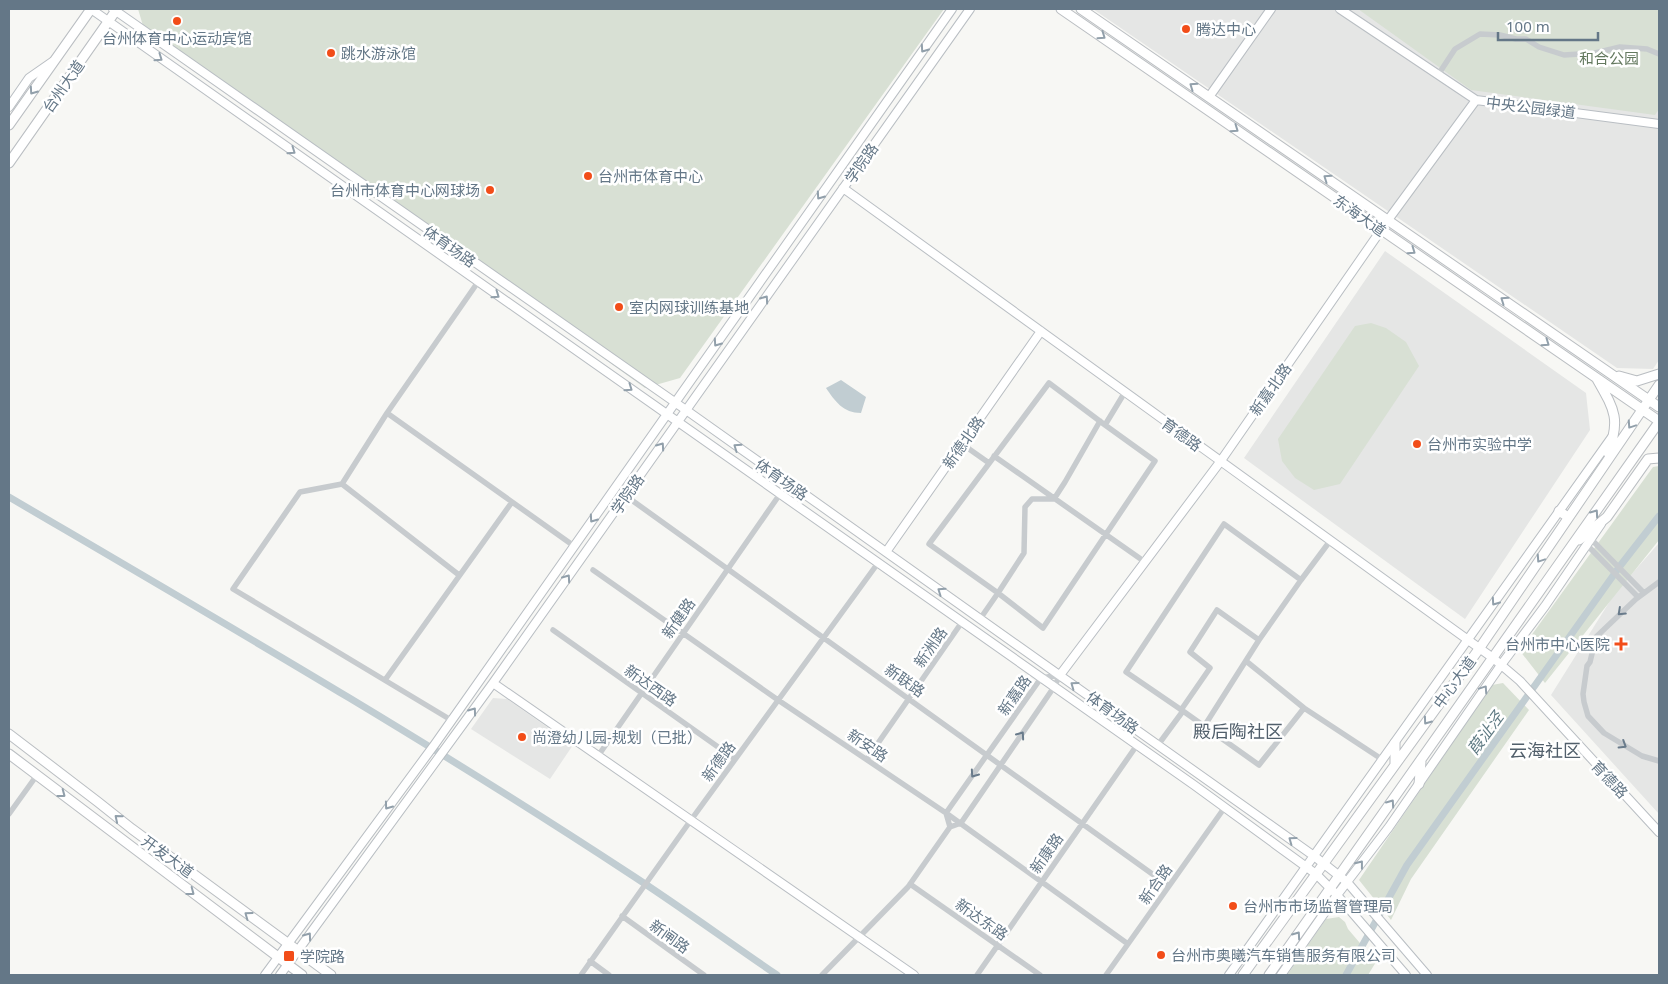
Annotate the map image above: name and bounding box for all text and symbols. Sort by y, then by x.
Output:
scale bar [1498,10,1598,42]
marker: 台州体育中心运动宾馆 [171,15,183,27]
text: 100 m [1506,16,1550,36]
place label: 腾达中心 [1196,19,1256,39]
marker: 腾达中心 [1180,23,1192,35]
place label: 台州体育中心运动宾馆 [102,28,252,48]
one-way arrow [1096,30,1105,39]
place label: 跳水游泳馆 [341,43,416,63]
one-way arrow [921,43,930,52]
marker: 跳水游泳馆 [325,47,337,59]
park label: 和合公园 [1579,48,1639,68]
one-way arrow [153,52,162,60]
street label: 台州大道 [38,56,88,116]
one-way arrow [1189,83,1199,92]
one-way arrow [30,86,39,95]
street label: 中央公园绿道 [1485,92,1577,122]
one-way arrow [1230,123,1239,132]
street label: 学院路 [840,139,882,187]
one-way arrow [286,145,296,154]
place label: 台州市体育中心 [598,166,703,186]
marker: 台州市体育中心 [582,170,594,182]
one-way arrow [1323,175,1333,184]
place label: 台州市体育中心网球场 [330,180,480,200]
marker: 台州市体育中心网球场 [484,184,496,196]
one-way arrow [817,190,826,200]
street label: 东海大道 [1330,190,1390,240]
street label: 体育场路 [420,221,480,271]
one-way arrow [1407,245,1416,254]
one-way arrow [491,289,500,298]
one-way arrow [759,295,768,304]
place label: 室内网球训练基地 [629,297,749,317]
one-way arrow [1500,297,1510,306]
marker: 室内网球训练基地 [613,301,625,313]
one-way arrow [714,337,723,347]
one-way arrow [1540,337,1550,346]
street label: 新嘉北路 [1245,359,1295,419]
one-way arrow [624,382,633,392]
street label: 新德北路 [938,412,988,472]
street label: 育德路 [1158,413,1206,455]
one-way arrow [1628,419,1637,429]
place label: 台州市实验中学 [1427,434,1532,454]
marker: 台州市实验中学 [1411,438,1423,450]
one-way arrow [655,442,664,451]
one-way arrow [734,444,743,453]
street label: 体育场路 [752,454,812,504]
street label: 学院路 [606,470,648,518]
one-way arrow [1589,509,1598,518]
one-way arrow [590,513,599,523]
one-way arrow [1537,553,1546,563]
one-way arrow [561,574,570,584]
one-way arrow [937,588,947,597]
street label: 新健路 [657,594,699,642]
one-way arrow [1492,596,1501,606]
one-way arrow [1618,606,1627,615]
street label: 新洲路 [909,623,951,671]
place label: 台州市中心医院 [1505,634,1610,654]
marker: 台州市中心医院 [1614,637,1628,651]
street label: 中心大道 [1428,652,1480,712]
street label: 新联路 [881,659,929,701]
street label: 新达西路 [621,660,681,710]
street label: 新嘉路 [993,671,1035,719]
one-way arrow [1070,682,1080,691]
one-way arrow [1478,685,1487,694]
street label: 体育场路 [1083,686,1143,738]
water label: 葭沚泾 [1462,706,1509,759]
one-way arrow [467,707,476,716]
one-way arrow [1424,715,1432,724]
district label: 殿后陶社区 [1193,719,1283,743]
street label: 新安路 [844,724,892,766]
place label: 尚澄幼儿园-规划（已批） [532,727,702,747]
marker: 尚澄幼儿园-规划（已批） [516,731,528,743]
one-way arrow [1015,731,1024,741]
street label: 新德路 [697,737,739,785]
district label: 云海社区 [1509,738,1581,762]
one-way arrow [1617,738,1626,748]
street label: 育德路 [1587,756,1633,802]
one-way arrow [971,768,980,778]
one-way arrow [56,788,65,796]
one-way arrow [1385,799,1394,809]
one-way arrow [386,800,394,809]
one-way arrow [114,814,123,823]
street label: 新康路 [1025,829,1067,877]
street label: 开发大道 [138,830,198,882]
one-way arrow [1288,837,1298,846]
street label: 新合路 [1134,860,1176,908]
one-way arrow [1355,861,1363,870]
one-way arrow [185,887,194,895]
street label: 新达东路 [952,894,1012,944]
place label: 台州市市场监督管理局 [1243,896,1393,916]
marker: 台州市市场监督管理局 [1227,900,1239,912]
one-way arrow [244,912,254,921]
street label: 新闸路 [646,915,694,957]
one-way arrow [302,932,311,942]
one-way arrow [1291,932,1300,941]
place label: 台州市奥曦汽车销售服务有限公司 [1171,945,1396,965]
place label: 学院路 [300,946,345,966]
marker: 学院路 [282,949,296,963]
marker: 台州市奥曦汽车销售服务有限公司 [1155,949,1167,961]

